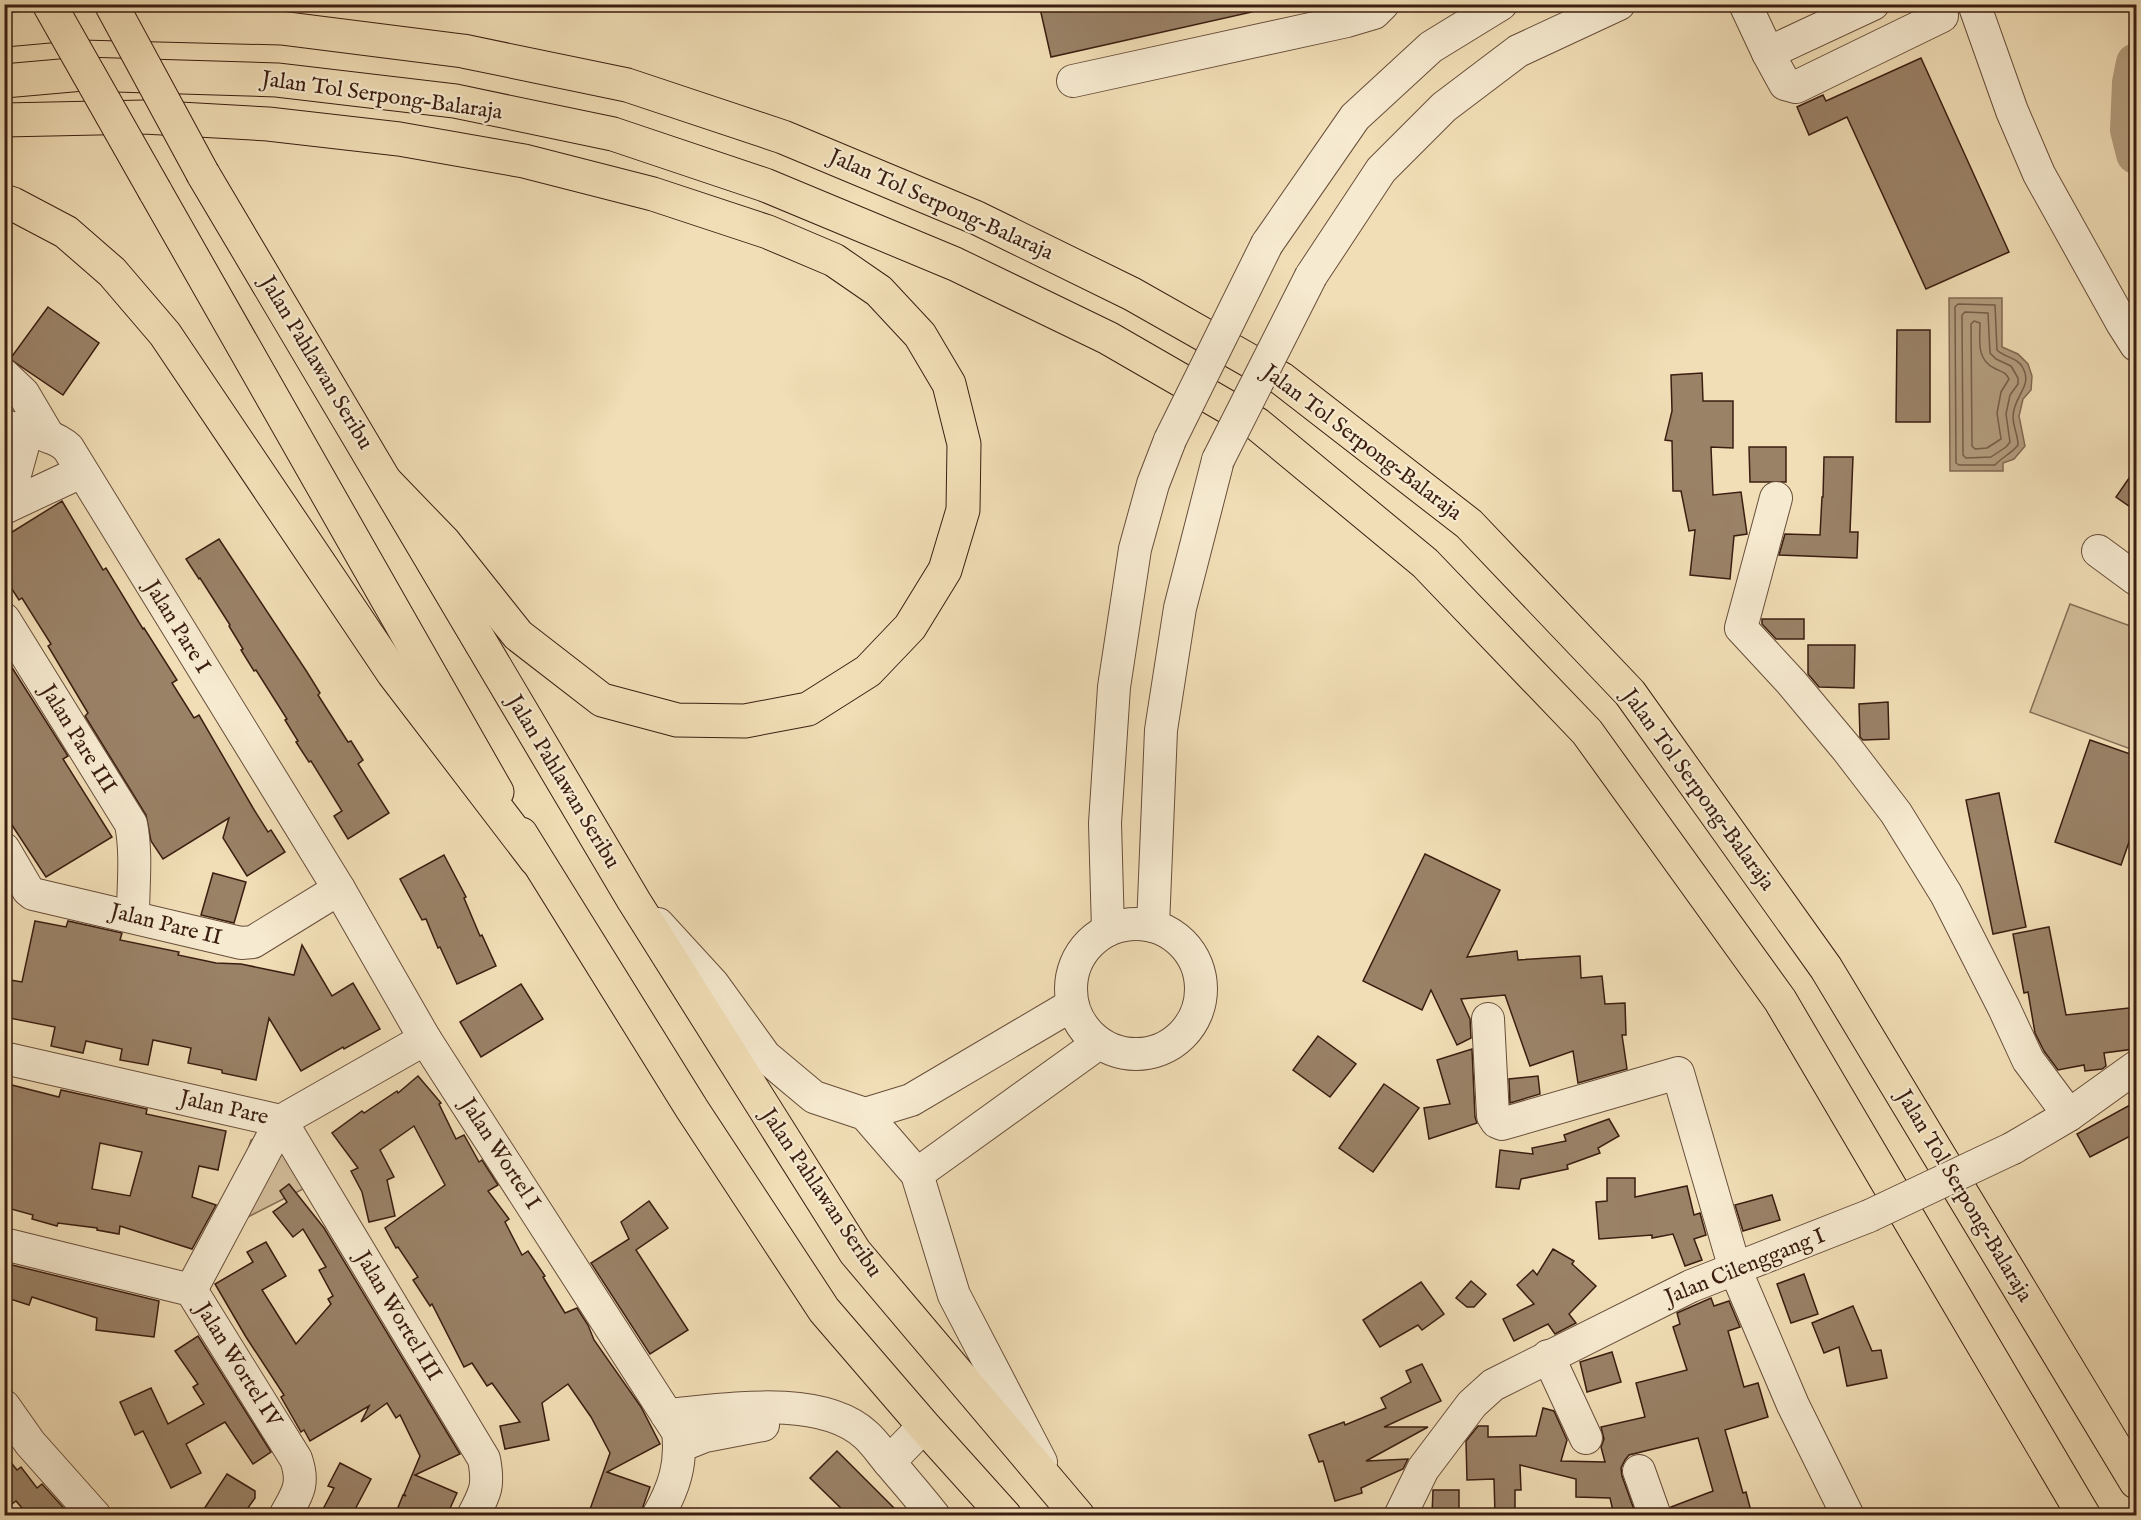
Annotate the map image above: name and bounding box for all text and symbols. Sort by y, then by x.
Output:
street label: Jalan Tol Serpong–Balaraja [257,65,505,127]
street label: Jalan Tol Serpong–Balaraja [822,142,1058,267]
street label: Jalan Pahlawan Seribu [252,268,379,455]
street label: Jalan Tol Serpong–Balaraja [1254,357,1468,528]
street label: Jalan Pare I [136,573,217,679]
street label: Jalan Pare III [32,677,123,799]
street label: Jalan Tol Serpong–Balaraja [1614,681,1781,897]
street label: Jalan Pahlawan Seribu [499,687,626,874]
street label: Jalan Pare II [104,897,225,952]
street label: Jalan Tol Serpong–Balaraja [1888,1082,2039,1308]
street label: Jalan Pare [174,1084,271,1132]
street label: Jalan Wortel I [452,1090,546,1215]
street label: Jalan Pahlawan Seribu [752,1101,888,1283]
street label: Jalan Cilenggang I [1658,1222,1829,1313]
street label: Jalan Wortel III [347,1243,448,1386]
street label: Jalan Wortel IV [187,1295,288,1433]

